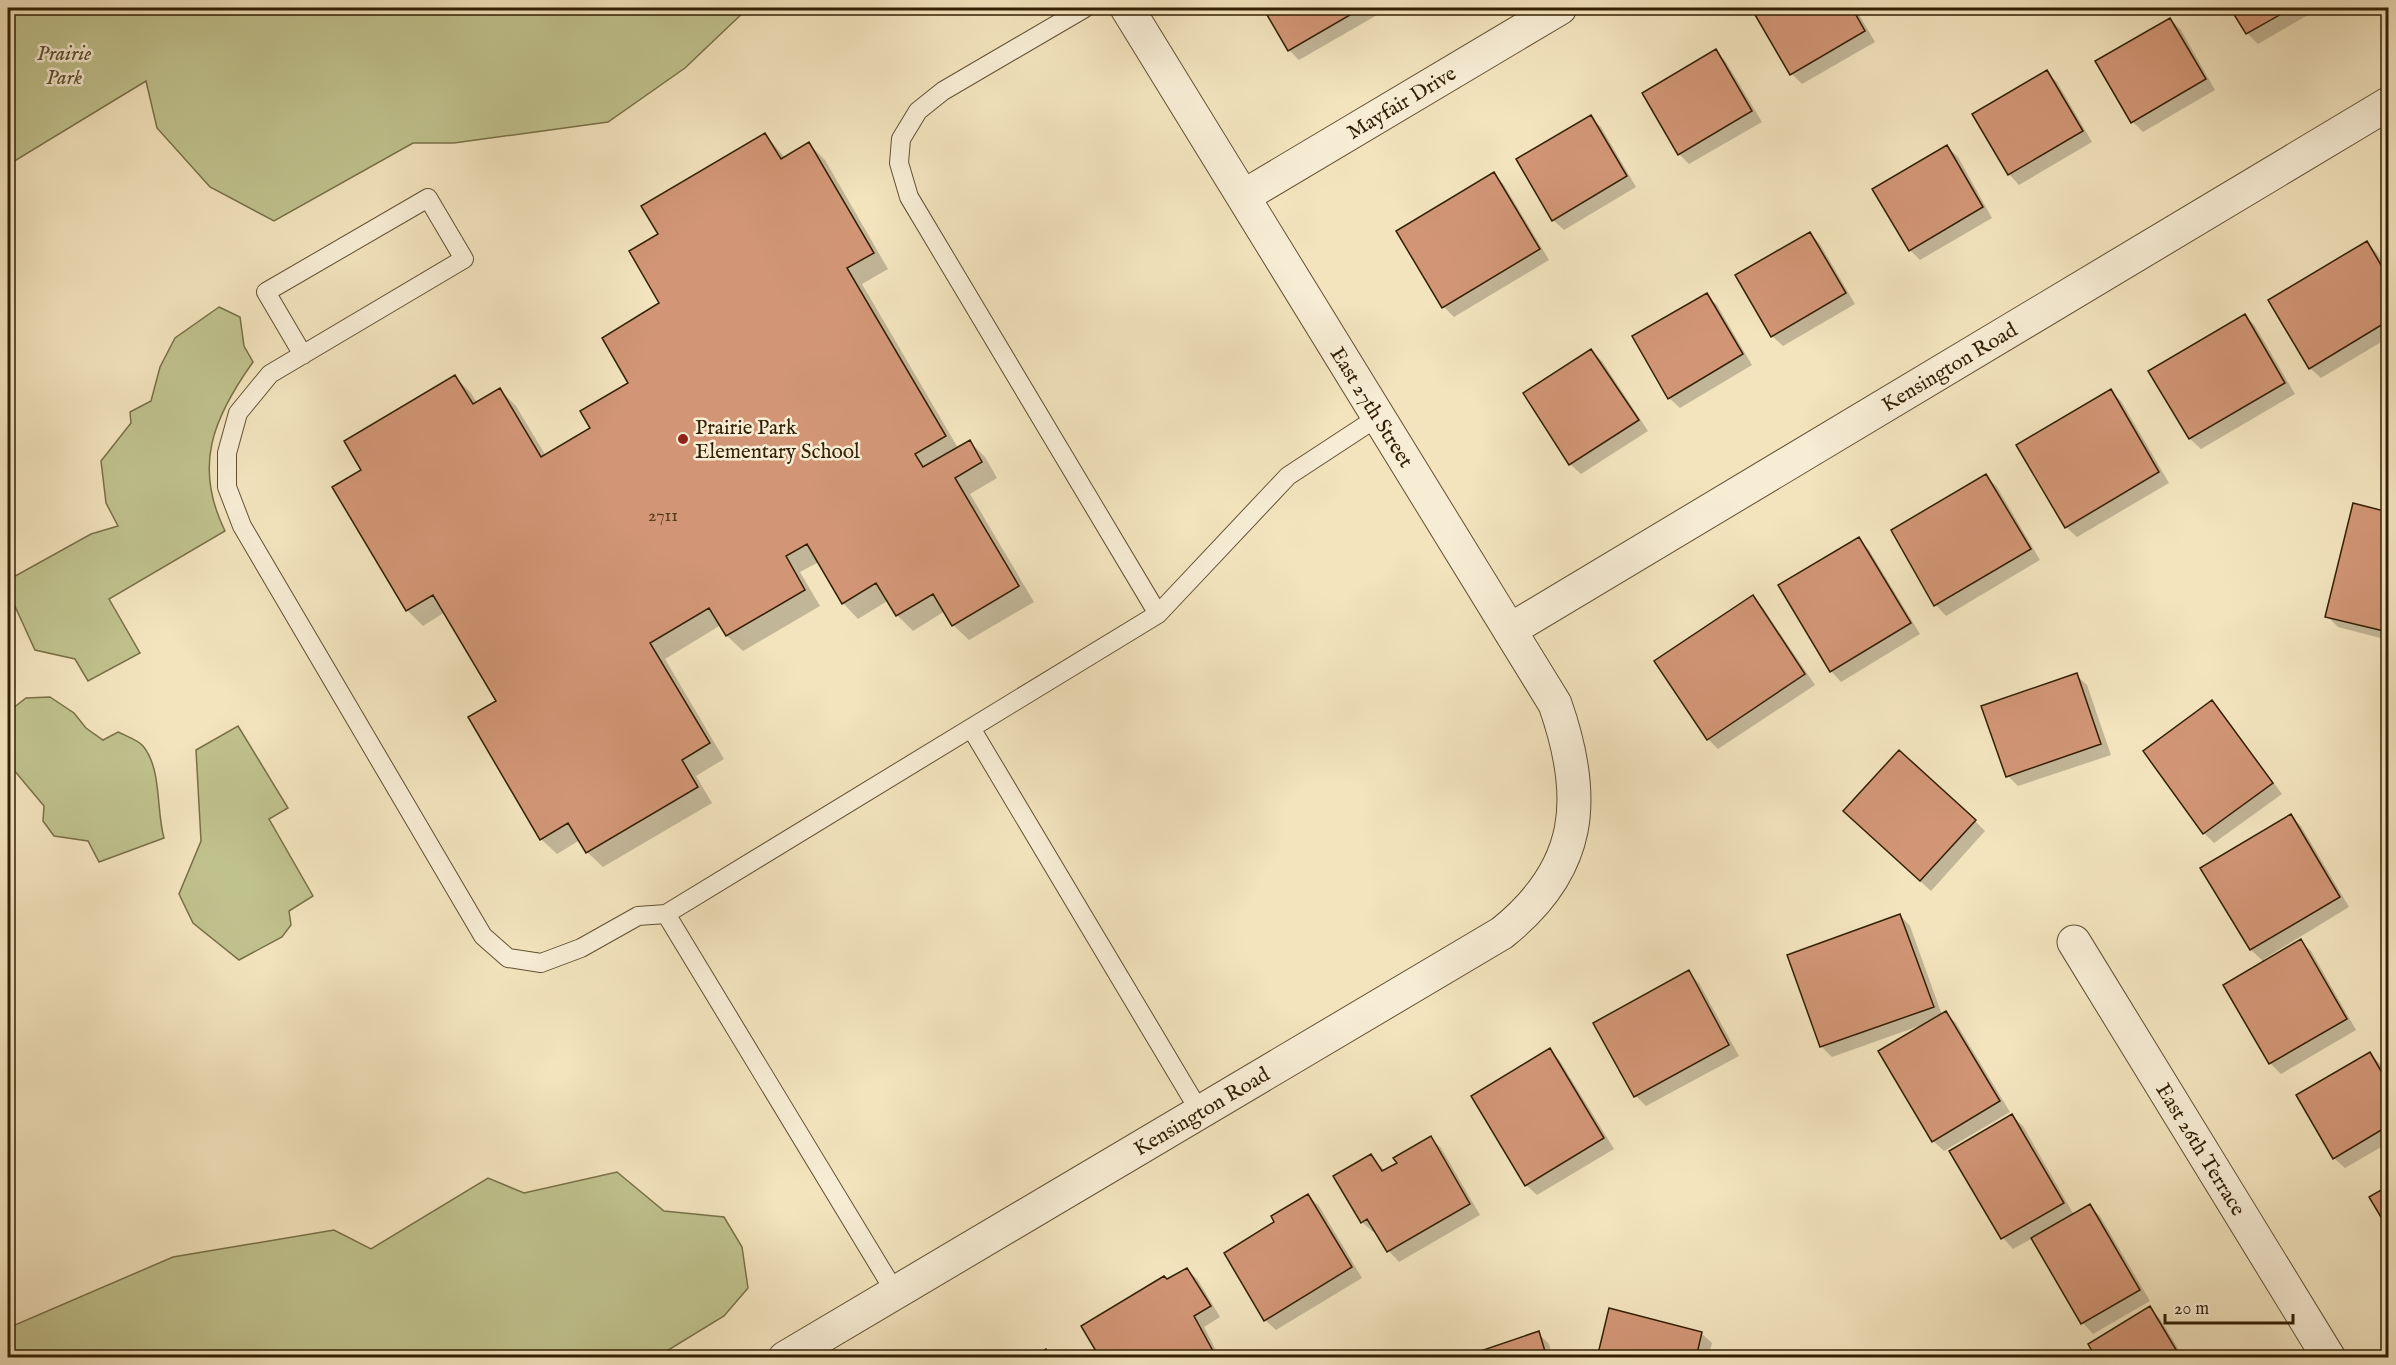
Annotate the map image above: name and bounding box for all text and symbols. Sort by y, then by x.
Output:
park label: Prairie Park [37,41,91,92]
street label: Mayfair Drive [1342,61,1462,147]
street label: Kensington Road [1877,317,2023,419]
street label: East 27th Street [1323,342,1419,473]
place label: Prairie Park Elementary School [695,415,860,466]
marker: Prairie Park Elementary School [676,432,690,446]
house number: 2711 [648,505,678,528]
street label: Kensington Road [1129,1061,1276,1163]
street label: East 26th Terrace [2149,1079,2251,1222]
scale bar [2165,1287,2292,1325]
text: 20 m [2174,1298,2209,1321]

